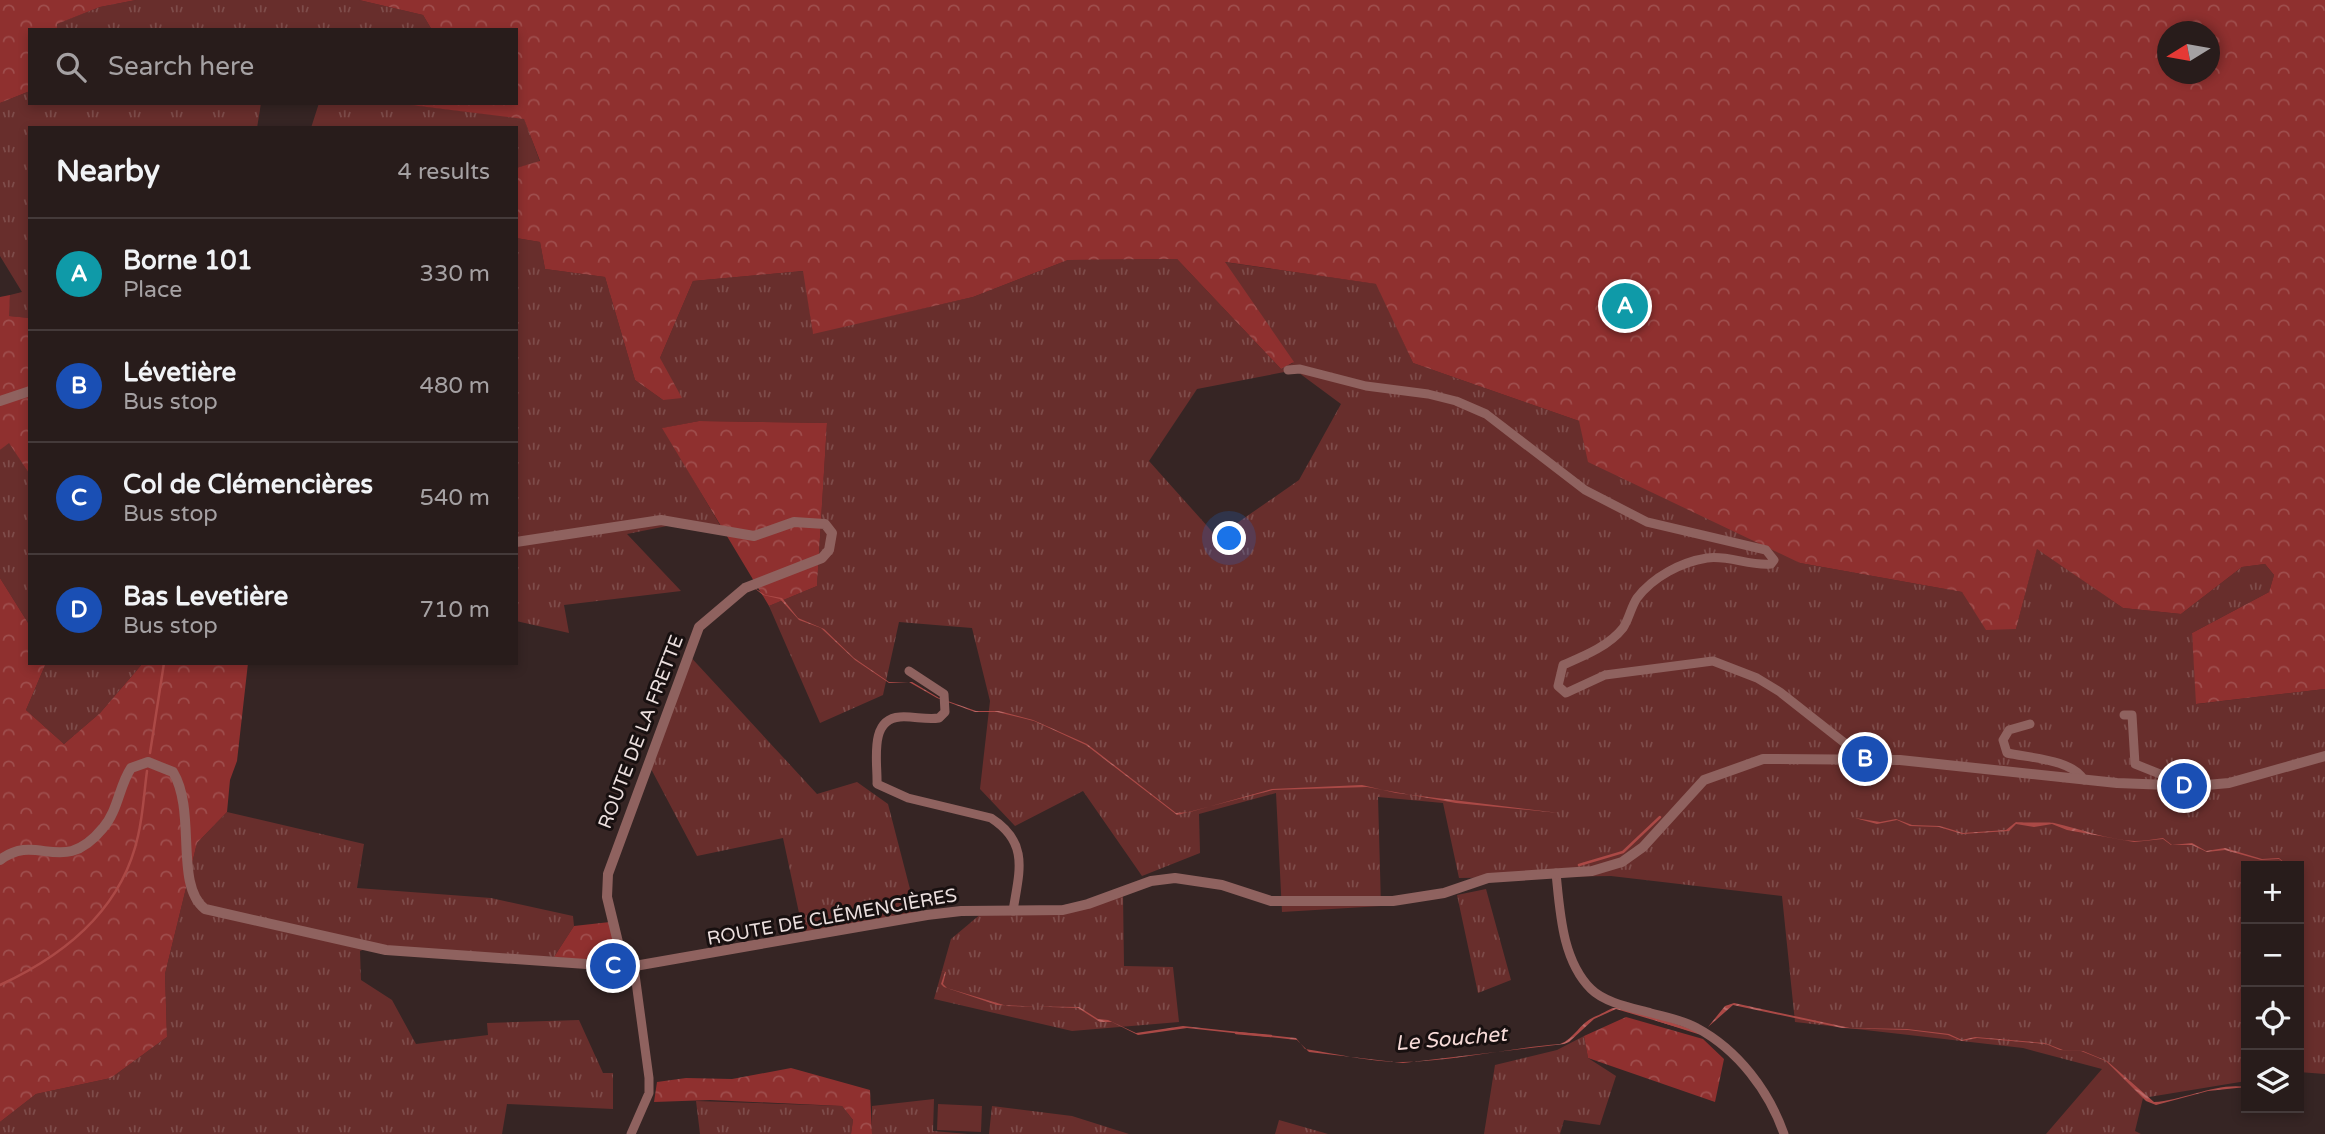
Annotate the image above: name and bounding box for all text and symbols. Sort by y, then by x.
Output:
north arrow [2157,21,2220,84]
search box [28,28,518,105]
icon: search [52,48,90,86]
text: Search here [108,51,254,82]
text: Nearby [56,153,160,190]
text: 4 results [397,158,490,186]
text: Borne 101 [123,245,253,276]
text: A [70,260,88,288]
text: 330 m [420,260,490,288]
text: Place [123,276,182,304]
pin: A [1602,280,1648,332]
text: Lévetière [123,357,236,388]
text: B [71,372,87,400]
text: 480 m [420,372,490,400]
text: Bus stop [123,388,218,416]
text: Col de Clémencières [123,469,373,500]
text: C [71,484,87,512]
text: 540 m [420,484,490,512]
text: Bus stop [123,500,218,528]
your location [1212,521,1246,555]
text: Bas Levetière [123,581,288,612]
text: D [70,596,88,624]
text: 710 m [420,596,490,624]
text: Bus stop [123,612,218,640]
street label: ROUTE DE LA FRETTE [594,632,688,832]
pin: B [1842,733,1888,785]
pin: D [2161,760,2207,812]
map controls [2241,861,2304,1113]
button: + [2241,861,2304,924]
street label: ROUTE DE CLÉMENCIÈRES [705,884,959,950]
button: − [2241,924,2304,987]
pin: C [590,940,636,992]
button: locate [2241,987,2304,1050]
water label: Le Souchet [1394,1022,1510,1056]
button: layers [2241,1050,2304,1113]

